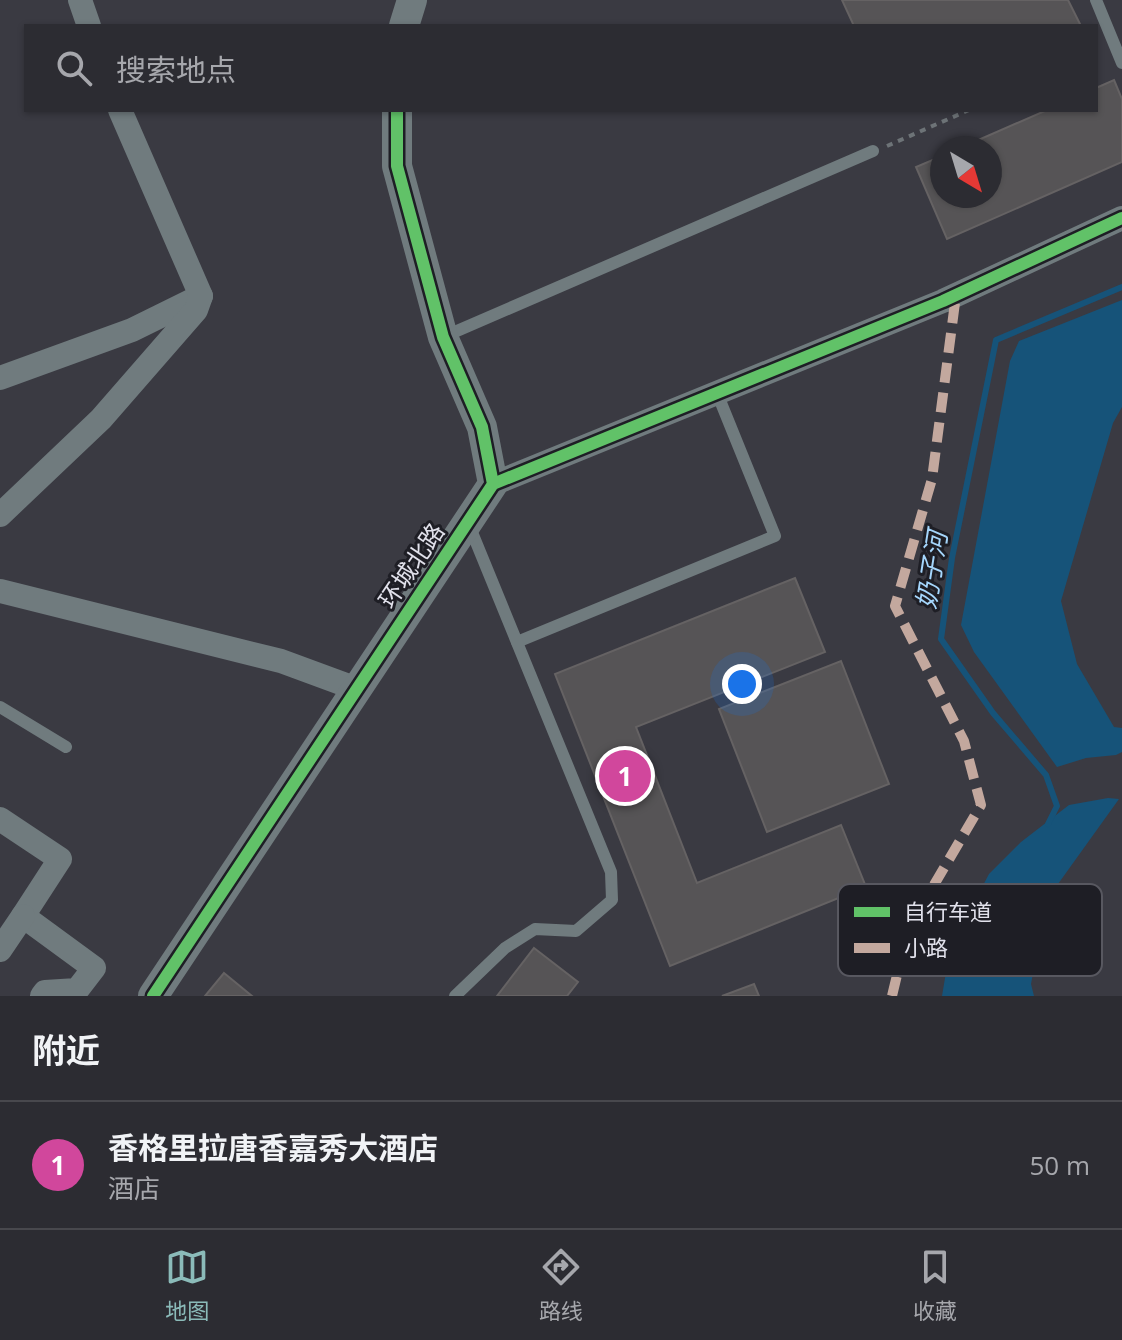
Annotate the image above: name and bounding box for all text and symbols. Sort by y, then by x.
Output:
search box [24,24,1098,112]
icon: search [52,46,96,90]
text: 搜索地点 [116,49,236,90]
north arrow [930,136,1002,208]
street label: 环城北路 [370,516,451,614]
water label: 奶子河 [907,524,956,611]
your location [722,664,762,704]
pin: 1 [599,746,651,806]
legend [838,884,1102,976]
text: 自行车道 [904,896,992,926]
text: 小路 [904,932,948,962]
text: 附近 [32,1027,100,1073]
text: 香格里拉唐香嘉秀大酒店 [108,1127,438,1168]
text: 1 [51,1147,65,1183]
text: 50 m [1029,1147,1090,1183]
text: 酒店 [108,1170,160,1206]
tab: 地图 [165,1245,209,1325]
tab: 路线 [539,1245,583,1325]
tab: 收藏 [913,1245,957,1325]

